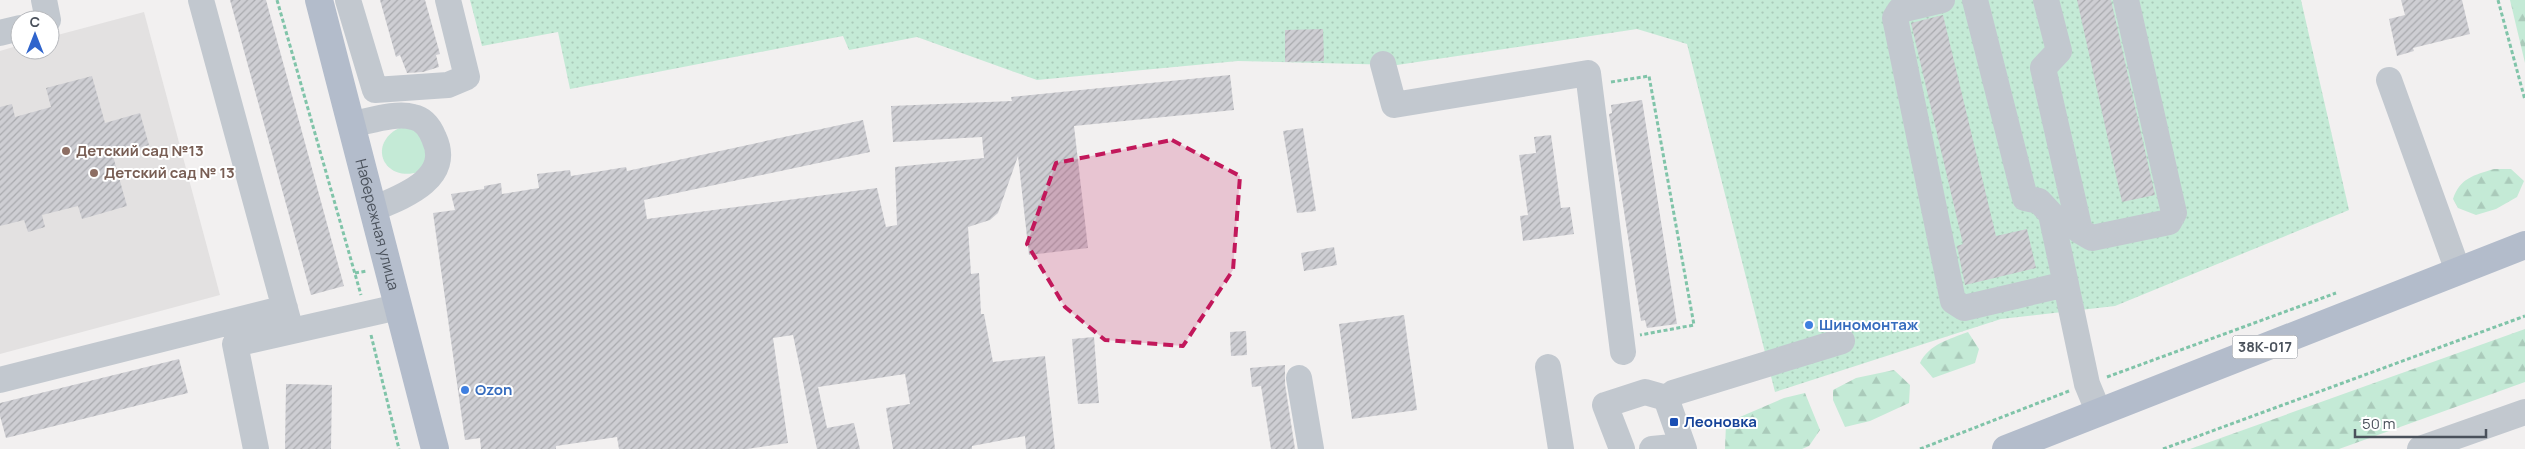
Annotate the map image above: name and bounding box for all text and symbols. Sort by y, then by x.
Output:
north arrow [10,10,60,60]
text: С [30,12,40,31]
place label: Детский сад №13 [76,140,204,161]
marker: Детский сад №13 [60,145,72,157]
street label: Набережная улица [350,157,405,292]
place label: Детский сад № 13 [104,162,235,183]
marker: Детский сад № 13 [88,167,100,179]
place label: Шиномонтаж [1819,314,1919,335]
marker: Шиномонтаж [1803,319,1815,331]
road number: 38К-017 [2232,336,2298,358]
place label: Ozon [475,379,512,400]
marker: Ozon [459,384,471,396]
scale bar [2355,406,2486,438]
place label: Леоновка [1684,411,1757,432]
text: 50 m [2362,413,2396,434]
marker: Леоновка [1668,416,1680,428]

